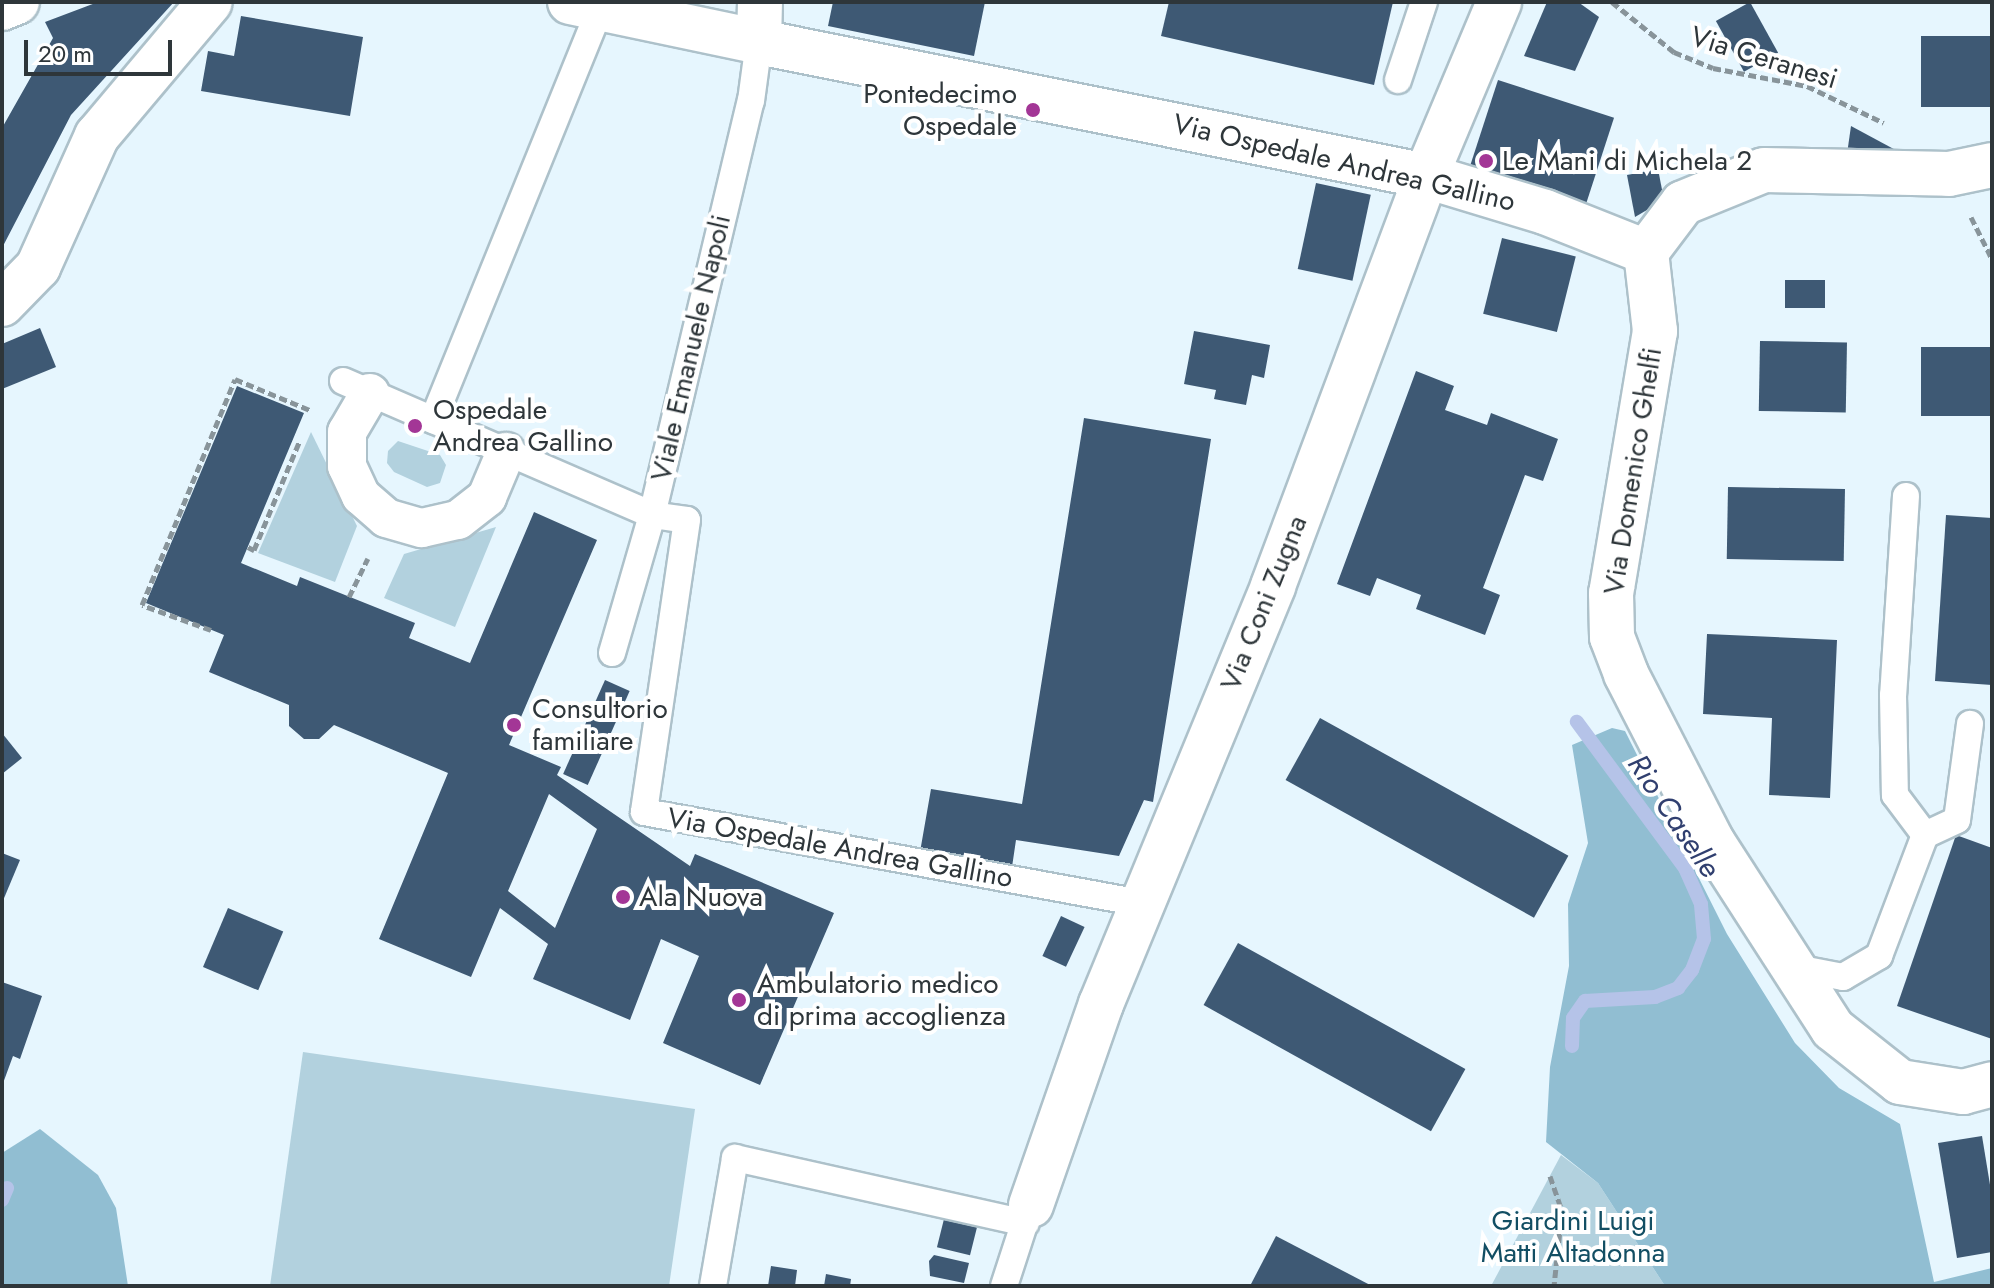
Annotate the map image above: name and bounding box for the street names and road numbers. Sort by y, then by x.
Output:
street label: Via Ceranesi [1686,20,1842,96]
street label: Via Ospedale Andrea Gallino [1170,107,1518,219]
street label: Viale Emanuele Napoli [644,212,738,484]
street label: Via Domenico Ghelfi [1597,345,1669,597]
street label: Via Coni Zugna [1214,511,1314,695]
street label: Via Ospedale Andrea Gallino [665,801,1015,895]

